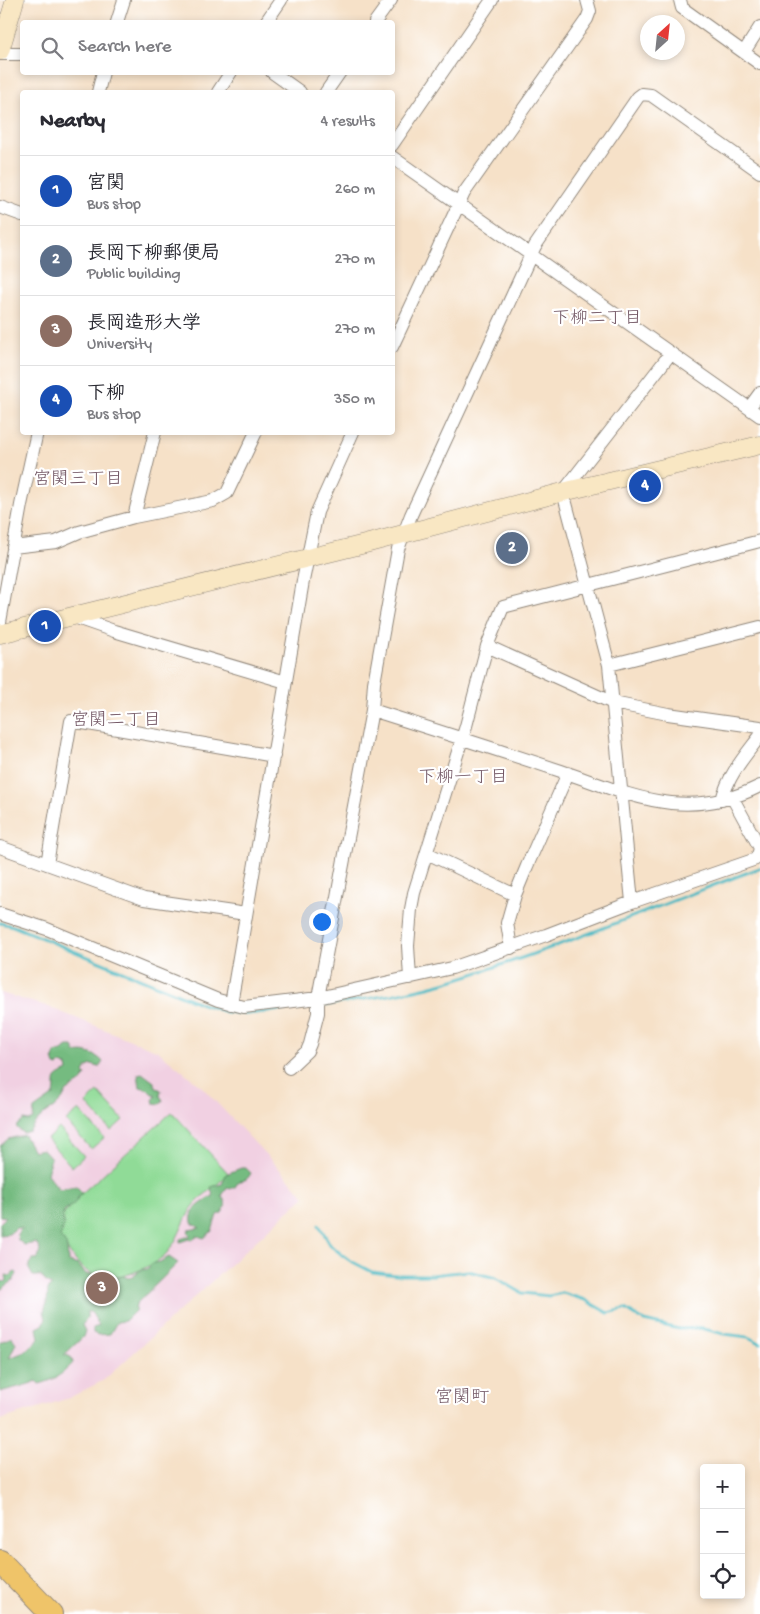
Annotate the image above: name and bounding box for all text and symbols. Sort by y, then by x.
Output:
north arrow [640,15,685,60]
search box [20,20,395,75]
icon: search [38,34,66,62]
text: Search here [78,36,172,59]
text: Nearby [40,110,105,135]
text: 4 results [320,113,375,132]
text: 宮関 [87,173,125,196]
text: 1 [53,181,59,200]
text: 260 m [335,181,375,200]
text: Bus stop [87,196,141,215]
text: 長岡下柳郵便局 [87,243,220,266]
text: 2 [52,251,60,270]
text: 270 m [335,251,375,270]
text: Public building [87,266,181,285]
district label: 下柳二丁目 [552,309,642,330]
text: 長岡造形大学 [87,313,201,336]
text: 3 [52,321,60,340]
text: 270 m [335,321,375,340]
text: University [87,336,152,355]
text: 下柳 [87,383,125,406]
text: 4 [52,391,60,410]
text: 350 m [334,391,375,410]
text: Bus stop [87,406,141,425]
pin: 4 [629,467,661,505]
district label: 宮関三丁目 [33,469,123,491]
pin: 2 [496,529,528,567]
pin: 1 [29,607,61,645]
district label: 宮関二丁目 [71,710,161,732]
district label: 下柳一丁目 [418,768,508,789]
your location [309,909,335,935]
pin: 3 [86,1269,118,1307]
district label: 宮関町 [435,1387,489,1409]
map controls [700,1464,745,1599]
button: + [700,1464,745,1509]
button: − [700,1509,745,1554]
button: locate [700,1554,745,1599]

